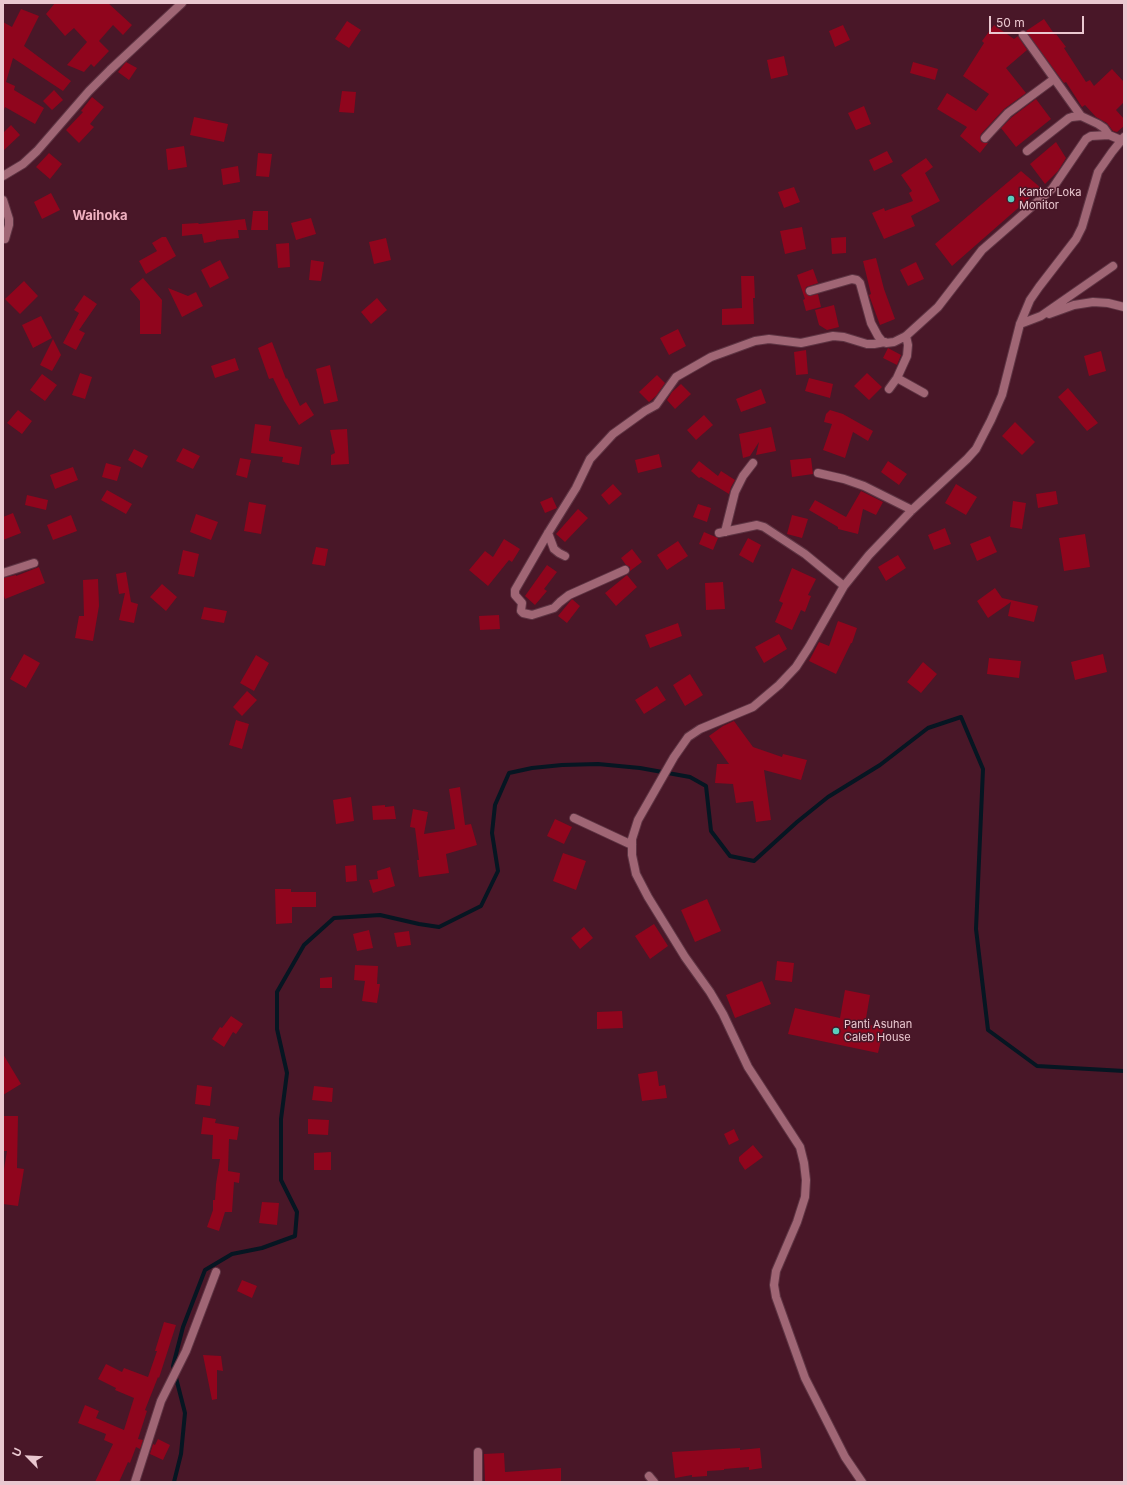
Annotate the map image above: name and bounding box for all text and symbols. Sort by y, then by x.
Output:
scale bar [991,8,1086,34]
text: 50 m [996,15,1025,30]
place label: Kantor Loka Monitor [1019,186,1081,212]
marker: Kantor Loka Monitor [1006,194,1016,204]
district label: Waihoka [73,208,127,224]
place label: Panti Asuhan Caleb House [844,1018,912,1044]
marker: Panti Asuhan Caleb House [831,1026,841,1036]
north arrow [8,1437,48,1477]
text: U [9,1446,25,1459]

